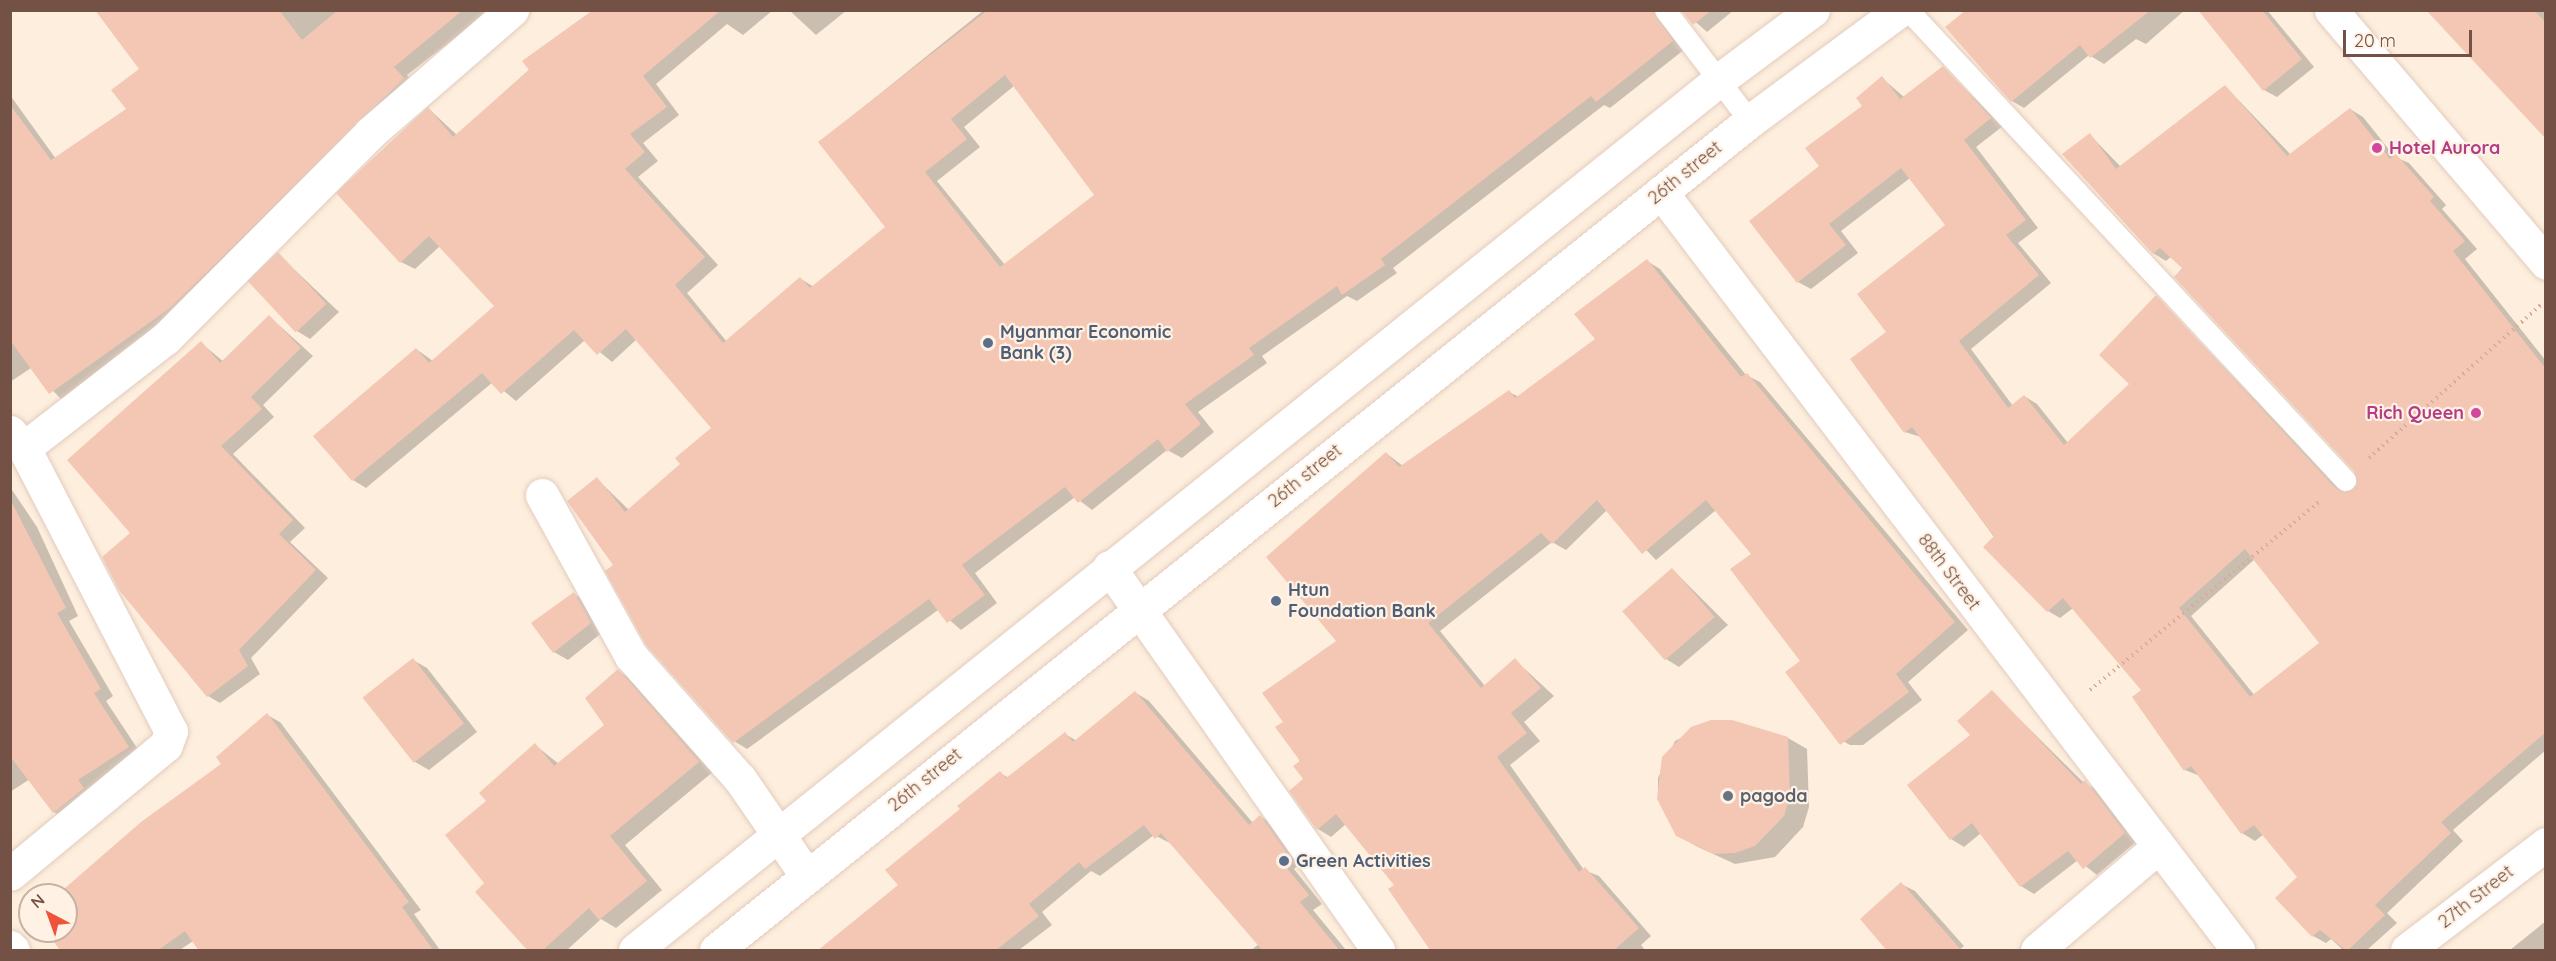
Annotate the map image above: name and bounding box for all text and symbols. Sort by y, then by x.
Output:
scale bar [2346,18,2475,56]
text: 20 m [2354,29,2396,52]
street label: 26th street [1644,137,1726,209]
place label: Hotel Aurora [2389,137,2500,159]
marker: Hotel Aurora [2370,141,2384,155]
place label: Myanmar Economic Bank (3) [1000,322,1171,364]
marker: Myanmar Economic Bank (3) [981,336,995,350]
place label: Rich Queen [2366,402,2464,424]
marker: Rich Queen [2469,406,2483,420]
street label: 26th street [1264,440,1346,512]
street label: 88th Street [1913,530,1985,614]
place label: Htun Foundation Bank [1288,580,1436,622]
marker: Htun Foundation Bank [1269,594,1283,608]
street label: 26th street [884,744,966,816]
place label: pagoda [1740,785,1808,807]
marker: pagoda [1721,789,1735,803]
place label: Green Activities [1296,850,1431,872]
marker: Green Activities [1277,854,1291,868]
street label: 27th Street [2434,861,2518,933]
north arrow [18,883,78,943]
text: N [26,890,48,912]

